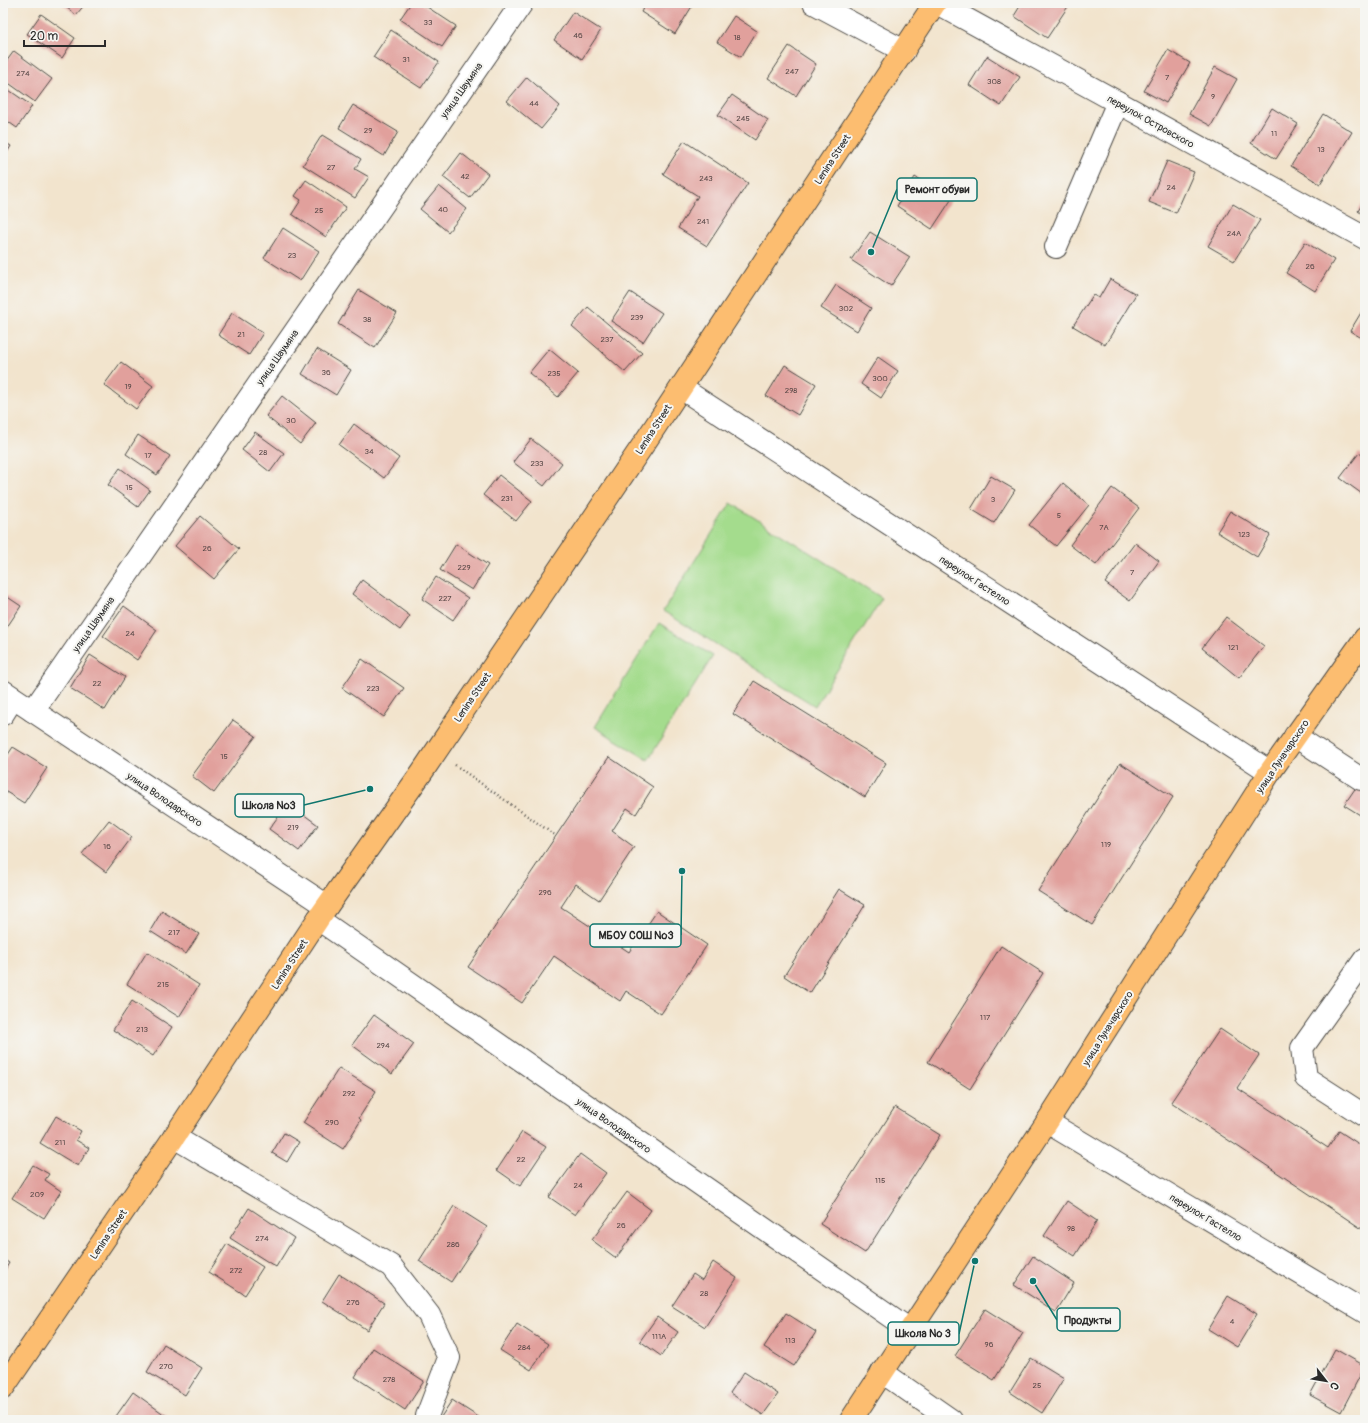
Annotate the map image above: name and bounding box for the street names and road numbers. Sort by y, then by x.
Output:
street label: улица Шаумяна [438,60,486,122]
street label: переулок Островского [1105,93,1197,151]
street label: Lenina Street [812,131,854,187]
street label: улица Шаумяна [254,327,302,389]
street label: Lenina Street [633,401,675,457]
street label: переулок Гастелло [937,553,1013,609]
street label: улица Шаумяна [70,594,118,656]
street label: Lenina Street [452,670,494,725]
street label: улица Луначарского [1253,717,1312,796]
street label: улица Володарского [124,770,205,830]
street label: Lenina Street [269,936,311,992]
street label: улица Луначарского [1079,988,1136,1069]
street label: улица Володарского [573,1095,654,1156]
street label: переулок Гастелло [1167,1192,1244,1244]
street label: Lenina Street [88,1207,130,1262]

